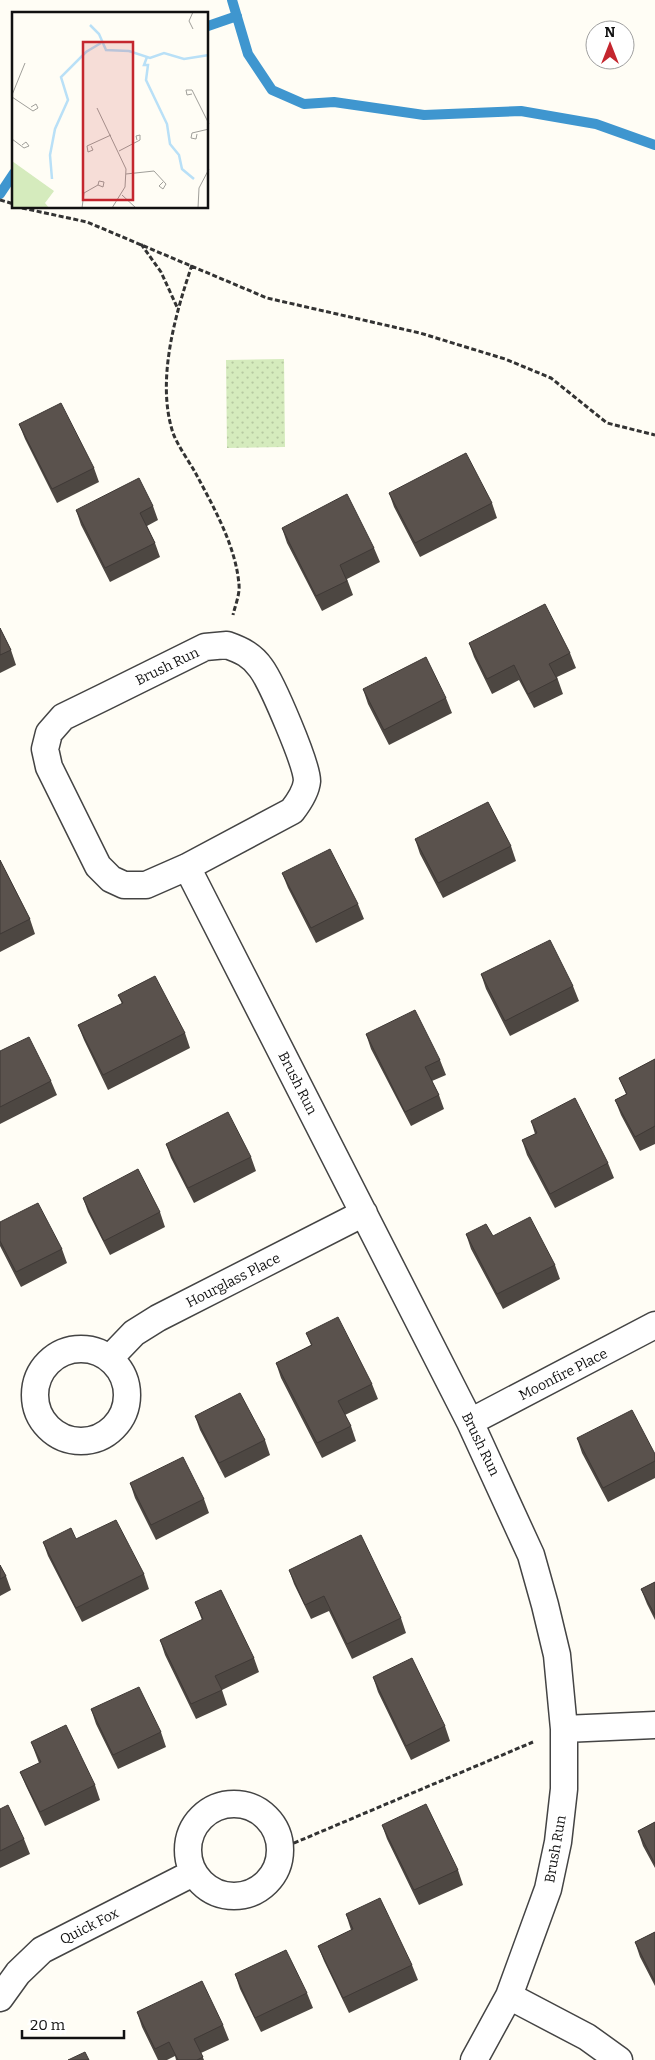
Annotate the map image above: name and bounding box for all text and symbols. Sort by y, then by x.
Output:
inset map [12,12,209,209]
north arrow [585,20,635,70]
text: N [605,24,616,41]
street label: Brush Run [133,644,202,689]
street label: Brush Run [274,1049,321,1118]
street label: Hourglass Place [183,1249,283,1311]
street label: Moonfire Place [516,1345,610,1404]
street label: Brush Run [458,1410,503,1479]
street label: Brush Run [541,1814,570,1884]
street label: Quick Fox [57,1904,122,1948]
scale bar [22,2008,125,2040]
text: 20 m [30,2016,66,2034]

